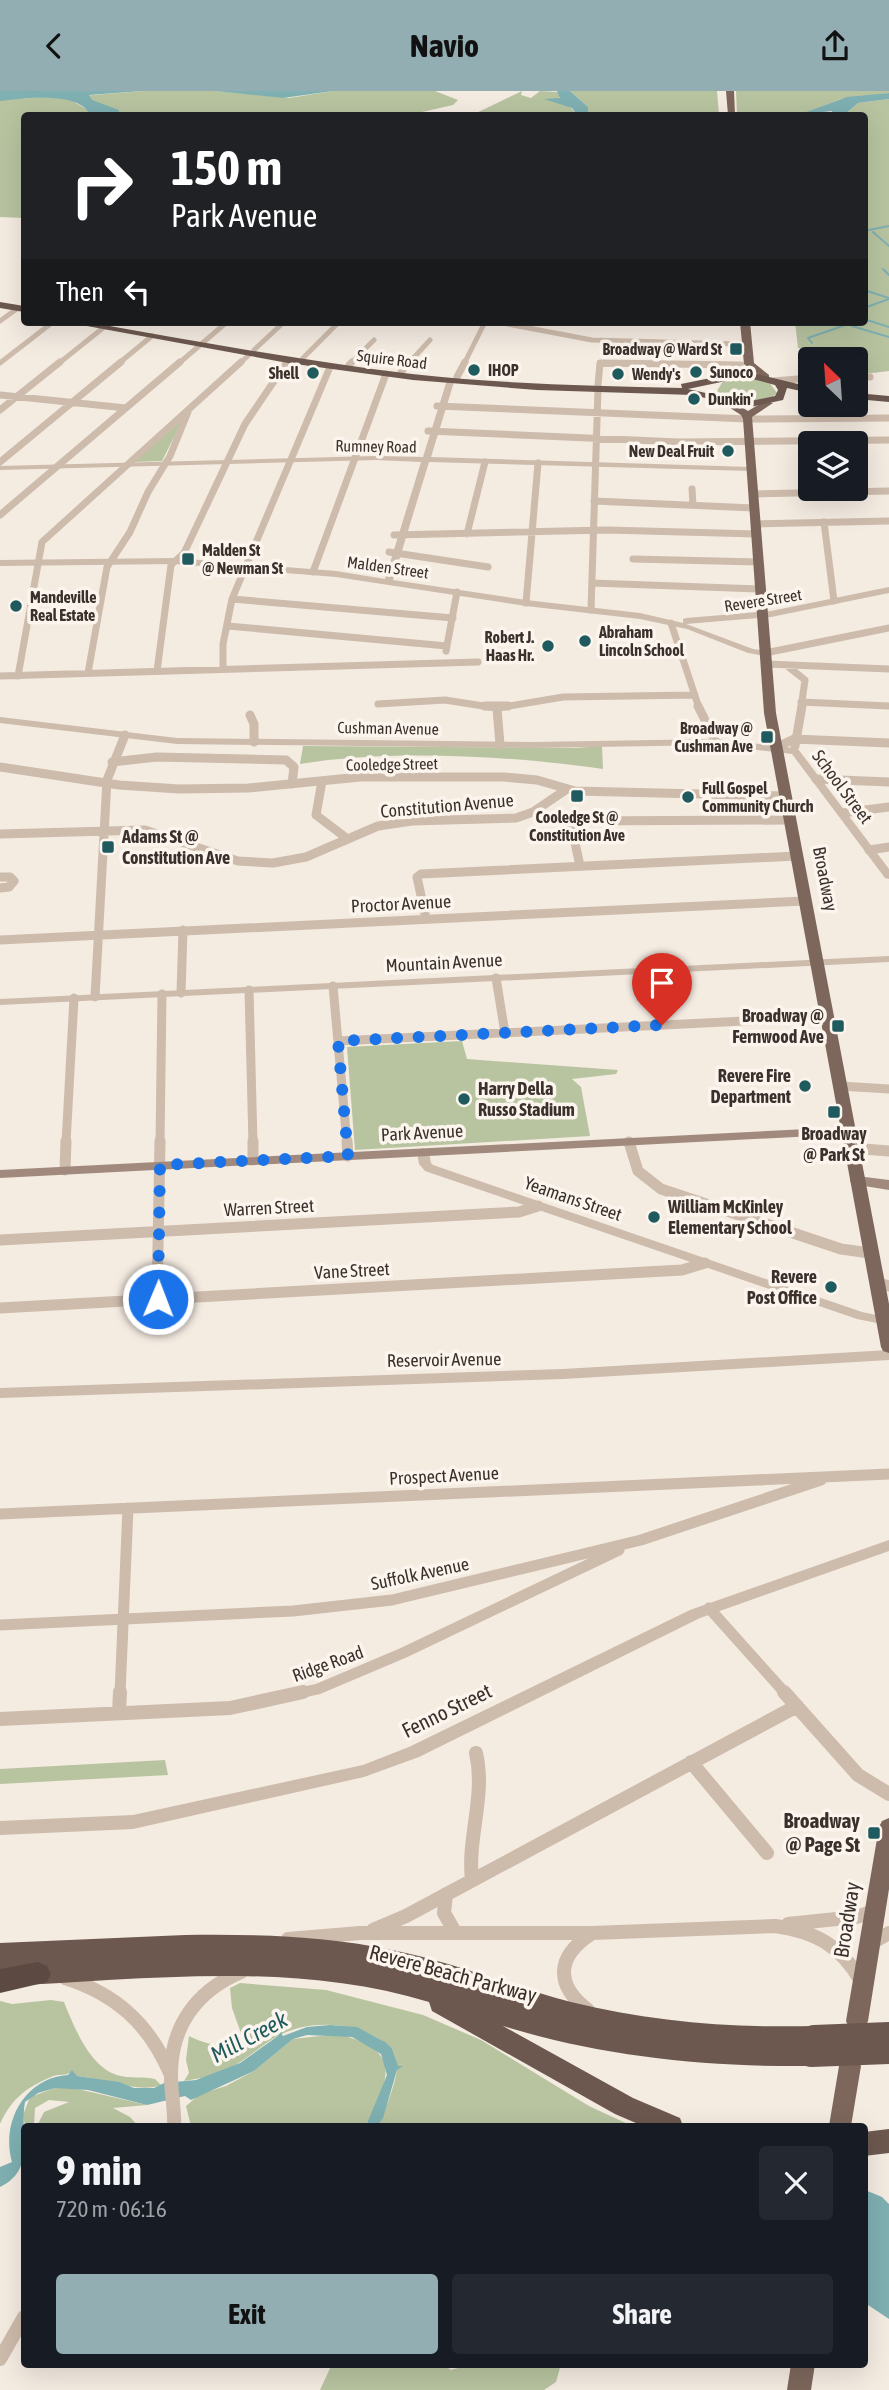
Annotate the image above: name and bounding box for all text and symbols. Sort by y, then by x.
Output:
icon: back [35,27,73,65]
text: Navio [410,27,479,64]
icon: share [816,27,854,65]
text: 150 m [171,139,282,195]
icon: right [56,140,147,231]
text: Park Avenue [171,197,317,234]
icon: left [118,273,156,311]
text: Then [56,277,104,307]
place label: Broadway @ Ward St [602,340,722,358]
marker: Broadway @ Ward St [728,341,744,357]
street label: Squire Road [356,346,428,373]
north arrow [798,347,868,417]
map controls [798,347,868,501]
place label: IHOP [488,361,519,379]
marker: IHOP [466,362,482,378]
place label: Sunoco [710,363,754,381]
place label: Shell [269,364,300,382]
marker: Sunoco [688,364,704,380]
marker: Shell [305,365,321,381]
place label: Wendy's [631,365,681,383]
marker: Wendy's [610,366,626,382]
place label: Dunkin' [708,390,754,408]
marker: Dunkin' [686,391,702,407]
button: layers [798,431,868,501]
street label: Rumney Road [335,436,417,457]
place label: New Deal Fruit [629,442,714,460]
marker: New Deal Fruit [720,443,736,459]
place label: Malden St @ Newman St [202,541,283,577]
marker: Malden St @ Newman St [180,551,196,567]
street label: Malden Street [346,552,430,582]
street label: Revere Street [723,585,803,615]
place label: Mandeville Real Estate [30,588,96,624]
marker: Mandeville Real Estate [8,598,24,614]
place label: Abraham Lincoln School [598,623,685,659]
place label: Robert J. Haas Hr. [485,628,534,664]
marker: Abraham Lincoln School [577,633,593,649]
marker: Robert J. Haas Hr. [540,638,556,654]
street label: Cushman Avenue [337,718,439,738]
place label: Broadway @ Cushman Ave [674,719,753,755]
marker: Broadway @ Cushman Ave [759,729,775,745]
street label: School Street [808,746,877,828]
street label: Cooledge Street [346,754,439,775]
place label: Full Gospel Community Church [702,779,814,815]
marker: Cooledge St @ Constitution Ave [569,788,585,804]
street label: Constitution Avenue [379,789,514,822]
marker: Full Gospel Community Church [680,789,696,805]
place label: Cooledge St @ Constitution Ave [529,808,625,844]
place label: Adams St @ Constitution Ave [121,826,230,868]
marker: Adams St @ Constitution Ave [100,839,116,855]
street label: Broadway [809,845,842,913]
street label: Proctor Avenue [350,890,452,917]
street label: Mountain Avenue [385,949,503,976]
pin [632,953,692,1025]
icon: arrive [643,964,681,1002]
place label: Broadway @ Fernwood Ave [732,1005,824,1047]
marker: Broadway @ Fernwood Ave [830,1018,846,1034]
place label: Revere Fire Department [710,1065,792,1107]
place label: Harry Della Russo Stadium [478,1078,575,1120]
marker: Revere Fire Department [797,1078,813,1094]
marker: Harry Della Russo Stadium [456,1091,472,1107]
marker: Broadway @ Park St [826,1104,842,1120]
street label: Park Avenue [380,1120,464,1145]
place label: Broadway @ Park St [801,1123,867,1165]
street label: Yeamans Street [522,1172,625,1225]
street label: Warren Street [223,1195,315,1220]
place label: William McKinley Elementary School [667,1196,792,1238]
marker: William McKinley Elementary School [646,1209,662,1225]
street label: Vane Street [314,1258,390,1283]
position arrow [121,1262,195,1336]
place label: Revere Post Office [747,1266,817,1308]
marker: Revere Post Office [823,1279,839,1295]
street label: Reservoir Avenue [387,1348,501,1371]
street label: Prospect Avenue [389,1462,499,1489]
street label: Suffolk Avenue [369,1553,471,1594]
street label: Ridge Road [289,1641,366,1686]
street label: Fenno Street [398,1678,495,1742]
place label: Broadway @ Page St [784,1808,860,1856]
marker: Broadway @ Page St [866,1825,882,1841]
street label: Broadway [828,1880,864,1959]
street label: Revere Beach Parkway [367,1939,540,2007]
water label: Mill Creek [206,2006,293,2068]
text: 9 min [56,2146,142,2194]
button: close [759,2146,833,2220]
text: 720 m · 06:16 [56,2196,167,2222]
button: Exit [56,2274,438,2354]
button: Share [452,2274,833,2354]

